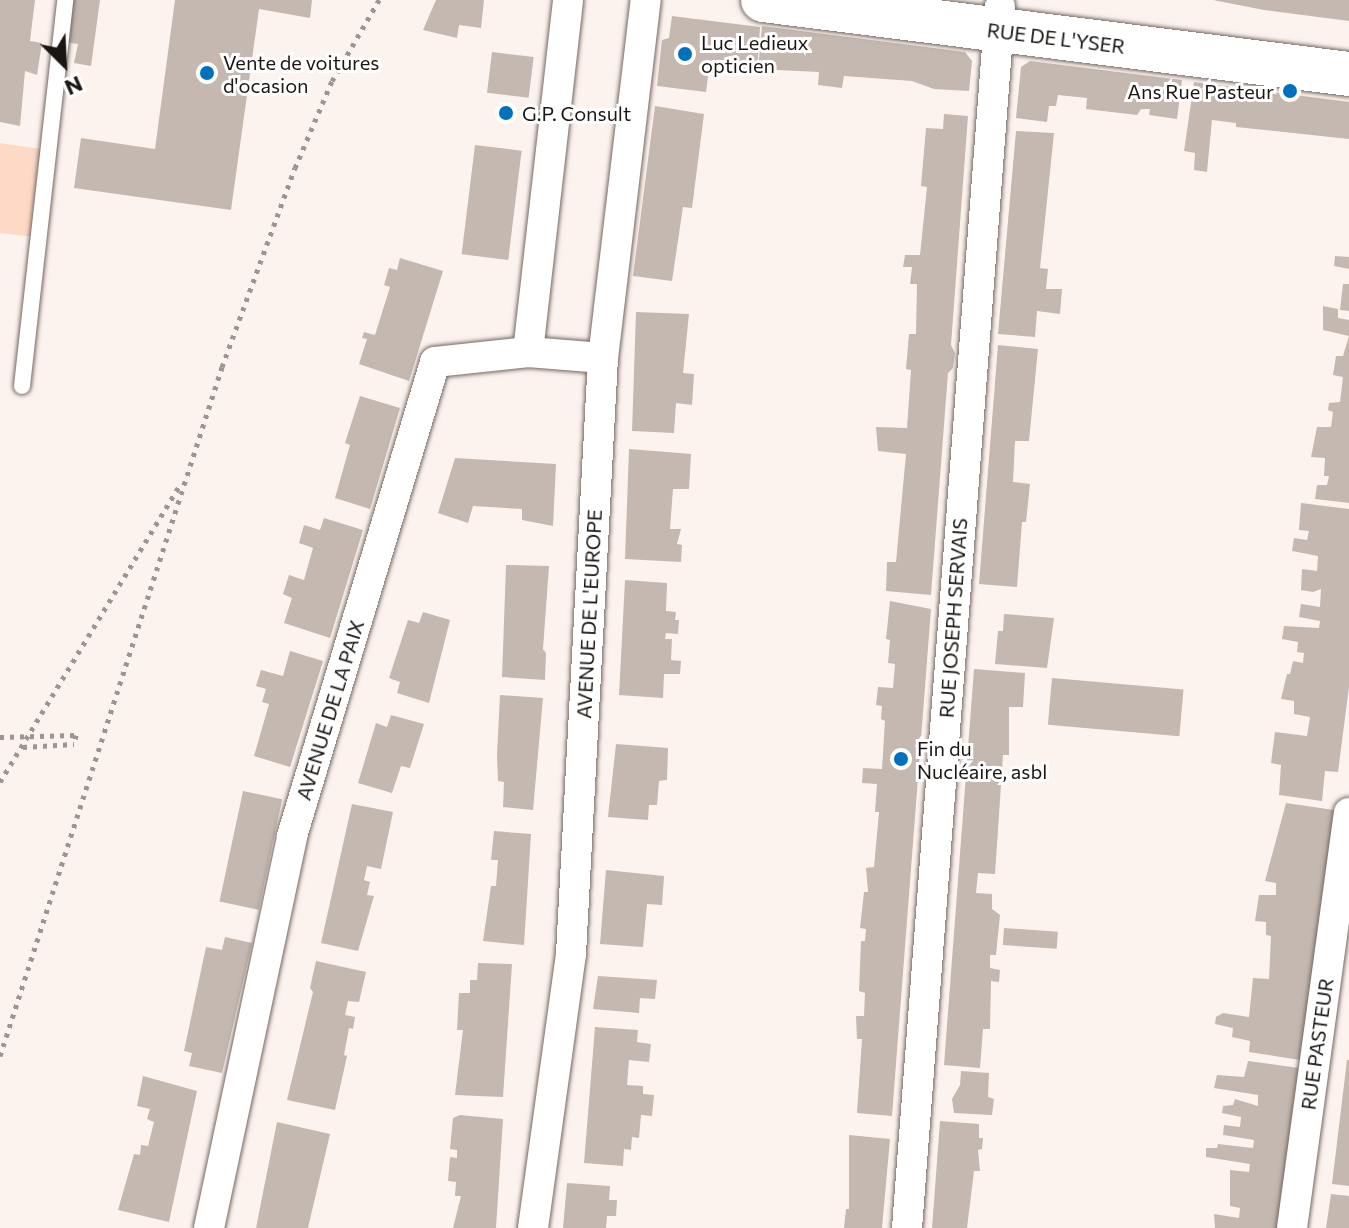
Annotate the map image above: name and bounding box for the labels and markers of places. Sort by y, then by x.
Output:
place label: Luc Ledieux opticien [701,30,808,77]
marker: Luc Ledieux opticien [676,45,694,63]
place label: Vente de voitures d'ocasion [223,50,379,97]
marker: Vente de voitures d'ocasion [198,64,216,82]
place label: Ans Rue Pasteur [1127,79,1274,103]
marker: Ans Rue Pasteur [1281,82,1299,100]
place label: G.P. Consult [522,101,631,125]
marker: G.P. Consult [497,104,515,122]
place label: Fin du Nucléaire, asbl [917,736,1047,783]
marker: Fin du Nucléaire, asbl [892,750,910,768]

